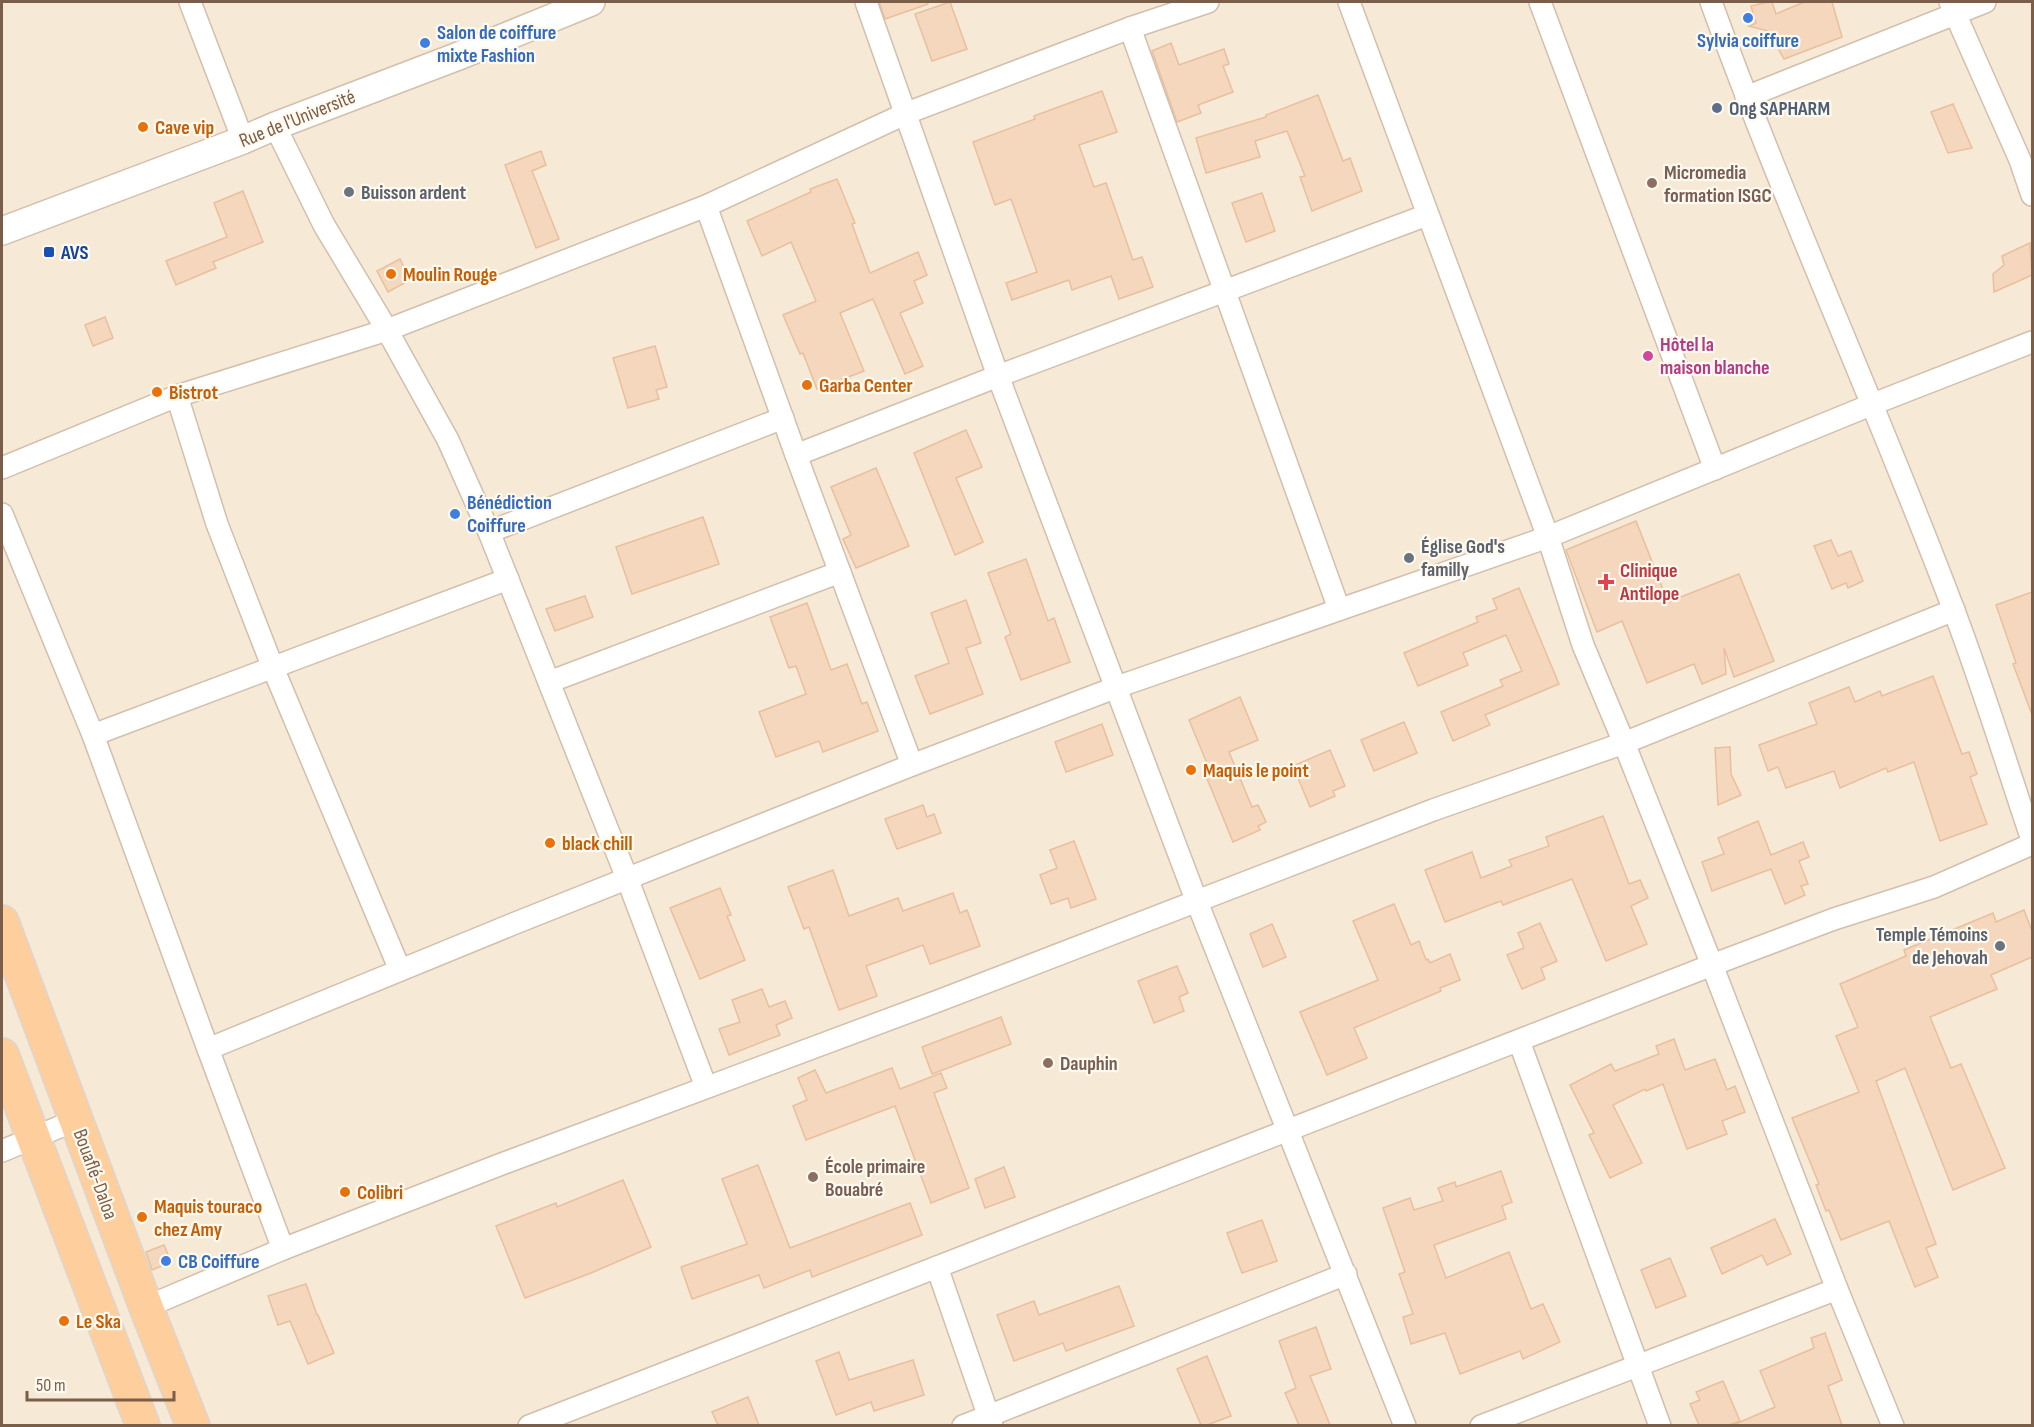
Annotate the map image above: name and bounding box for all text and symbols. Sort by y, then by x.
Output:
marker: Sylvia coiffure [1741,11,1755,25]
place label: Salon de coiffure mixte Fashion [437,21,556,68]
place label: Sylvia coiffure [1697,29,1799,53]
marker: Salon de coiffure mixte Fashion [418,36,432,50]
street label: Rue de l'Université [236,85,359,153]
place label: Ong SAPHARM [1729,97,1830,121]
marker: Ong SAPHARM [1710,101,1724,115]
place label: Cave vip [155,116,214,140]
marker: Cave vip [136,120,150,134]
place label: Micromedia formation ISGC [1664,161,1772,208]
marker: Micromedia formation ISGC [1645,176,1659,190]
place label: Buisson ardent [361,181,467,205]
marker: Buisson ardent [342,185,356,199]
place label: AVS [60,241,89,265]
marker: AVS [42,245,56,259]
place label: Moulin Rouge [403,263,497,287]
marker: Moulin Rouge [384,267,398,281]
place label: Hôtel la maison blanche [1660,333,1770,380]
marker: Hôtel la maison blanche [1641,349,1655,363]
place label: Garba Center [819,374,913,398]
marker: Garba Center [800,378,814,392]
place label: Bistrot [169,381,219,405]
marker: Bistrot [150,385,164,399]
place label: Bénédiction Coiffure [467,491,552,538]
marker: Bénédiction Coiffure [448,507,462,521]
place label: Église God's familly [1421,535,1505,582]
marker: Église God's familly [1402,551,1416,565]
place label: Clinique Antilope [1619,559,1679,606]
marker: Clinique Antilope [1597,573,1615,591]
place label: Maquis le point [1203,759,1309,783]
marker: Maquis le point [1184,763,1198,777]
place label: black chill [562,832,632,856]
marker: black chill [543,836,557,850]
place label: Temple Témoins de Jehovah [1876,923,1988,970]
marker: Temple Témoins de Jehovah [1993,939,2007,953]
place label: Dauphin [1060,1052,1118,1076]
marker: Dauphin [1041,1056,1055,1070]
street label: Bouaflé-Daloa [68,1126,122,1223]
place label: École primaire Bouabré [825,1155,925,1202]
marker: École primaire Bouabré [806,1170,820,1184]
place label: Colibri [357,1181,403,1205]
marker: Colibri [338,1185,352,1199]
place label: Maquis touraco chez Amy [154,1195,262,1242]
marker: Maquis touraco chez Amy [135,1210,149,1224]
place label: CB Coiffure [178,1250,260,1274]
marker: CB Coiffure [159,1254,173,1268]
place label: Le Ska [76,1310,121,1334]
marker: Le Ska [57,1314,71,1328]
scale bar [27,1364,174,1402]
text: 50 m [36,1375,66,1396]

